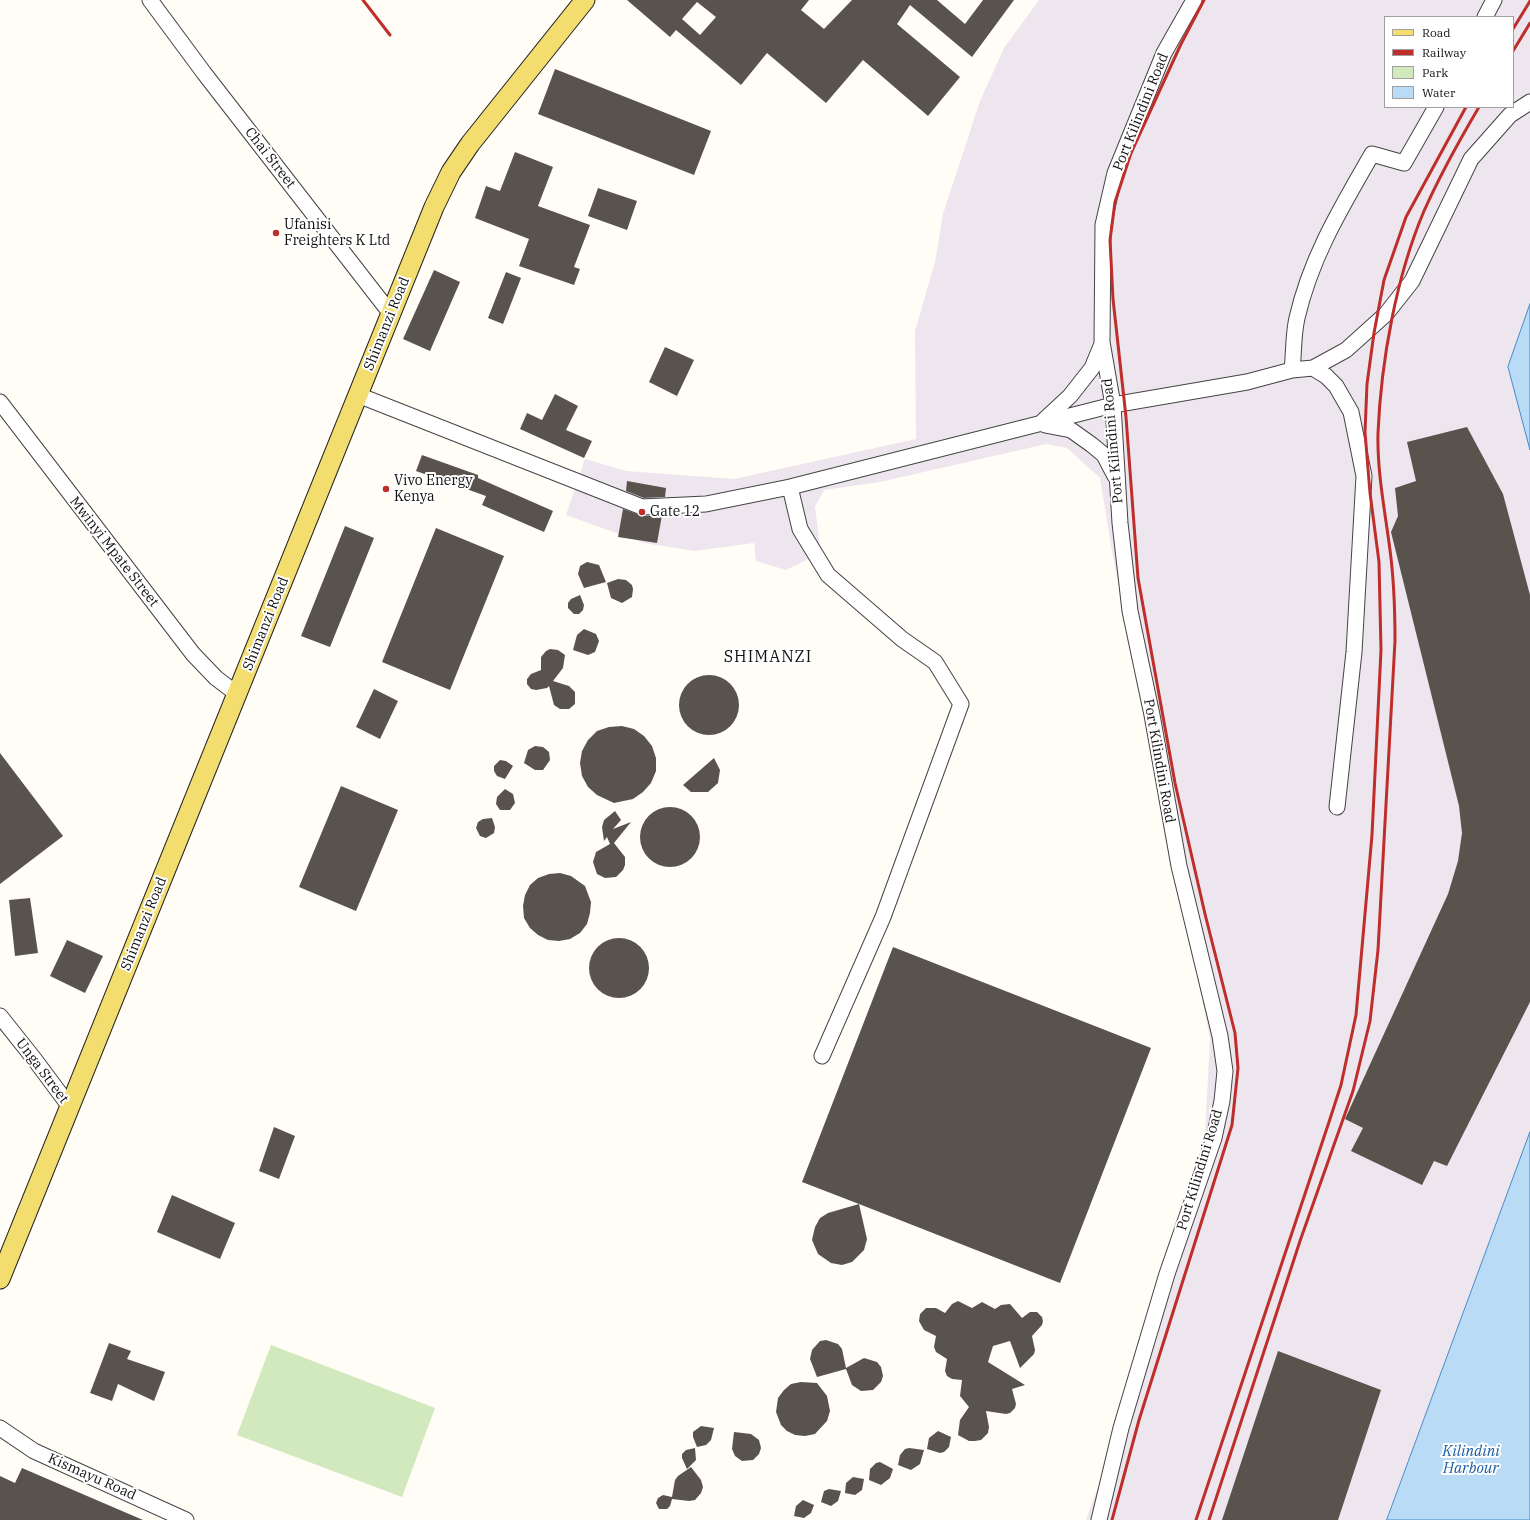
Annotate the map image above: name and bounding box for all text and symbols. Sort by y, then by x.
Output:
legend [1384,16,1514,108]
text: Road [1422,25,1451,40]
text: Railway [1422,45,1466,60]
street label: Port Kilindini Road [1110,51,1172,173]
text: Park [1422,65,1448,80]
text: Water [1422,85,1455,100]
street label: Chai Street [241,124,299,192]
place label: Ufanisi Freighters K Ltd [284,217,390,250]
marker: Ufanisi Freighters K Ltd [271,228,281,238]
street label: Shimanzi Road [361,275,413,373]
street label: Port Kilindini Road [1099,378,1127,504]
place label: Vivo Energy Kenya [394,473,473,506]
marker: Vivo Energy Kenya [381,484,391,494]
street label: Mwinyi Mpate Street [66,494,162,610]
place label: Gate 12 [650,504,700,520]
marker: Gate 12 [637,507,647,517]
street label: Shimanzi Road [240,575,292,673]
district label: SHIMANZI [724,647,812,667]
street label: Port Kilindini Road [1140,698,1178,824]
street label: Shimanzi Road [118,875,170,973]
street label: Unga Street [12,1035,72,1107]
street label: Port Kilindini Road [1174,1107,1226,1233]
water label: Kilindini Harbour [1442,1443,1500,1478]
street label: Kismayu Road [45,1450,139,1504]

